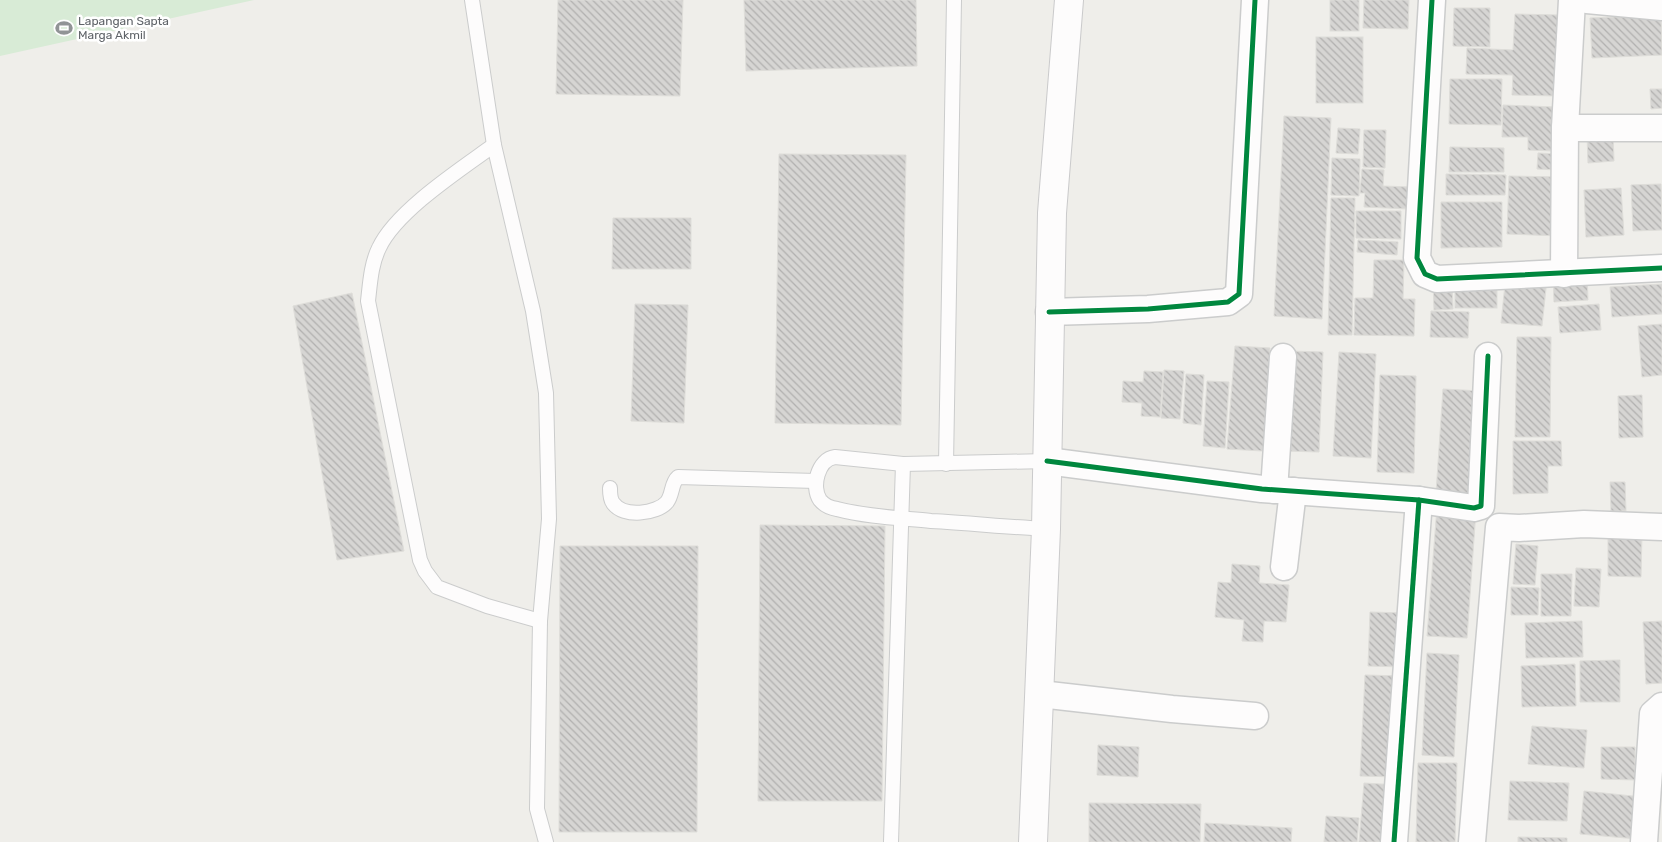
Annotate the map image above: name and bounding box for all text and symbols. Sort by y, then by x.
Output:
place label: Lapangan Sapta Marga Akmil [78,14,169,42]
sports icon: Lapangan Sapta Marga Akmil [54,18,74,38]

